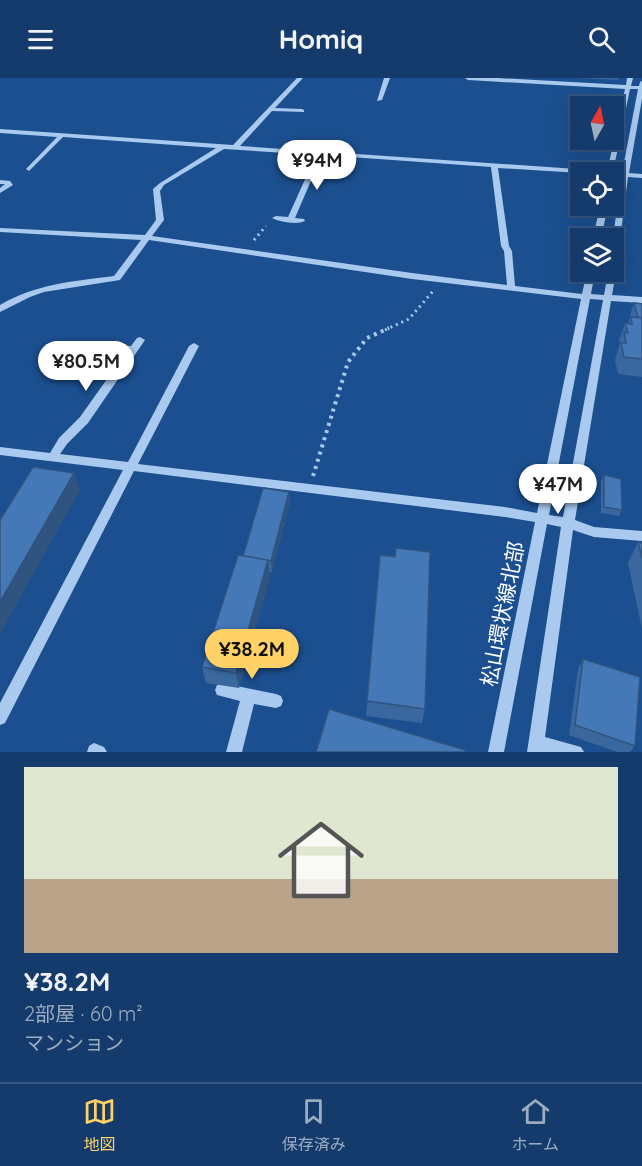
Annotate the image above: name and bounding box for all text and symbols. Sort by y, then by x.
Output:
text: Homiq [279,22,363,56]
icon: menu [24,23,57,56]
icon: search [585,23,618,56]
north arrow [570,96,624,150]
map controls [570,96,624,282]
pin: ¥94M [281,140,353,191]
text: ¥94M [291,147,343,172]
button: locate [570,162,624,216]
button: layers [570,228,624,282]
pin: ¥80.5M [37,341,135,392]
text: ¥80.5M [52,348,120,373]
pin: ¥47M [522,464,594,515]
text: ¥47M [533,471,583,496]
street label: 松山環状線北部 [475,539,529,688]
pin: ¥38.2M [203,629,301,680]
text: ¥38.2M [219,636,285,661]
icon: home [267,806,375,914]
text: ¥38.2M [24,965,110,998]
text: 2部屋 · 60 m² [24,1001,143,1026]
text: マンション [24,1030,124,1055]
tab: 地図 [83,1095,116,1155]
tab: 保存済み [282,1095,346,1155]
tab: ホーム [512,1095,559,1155]

